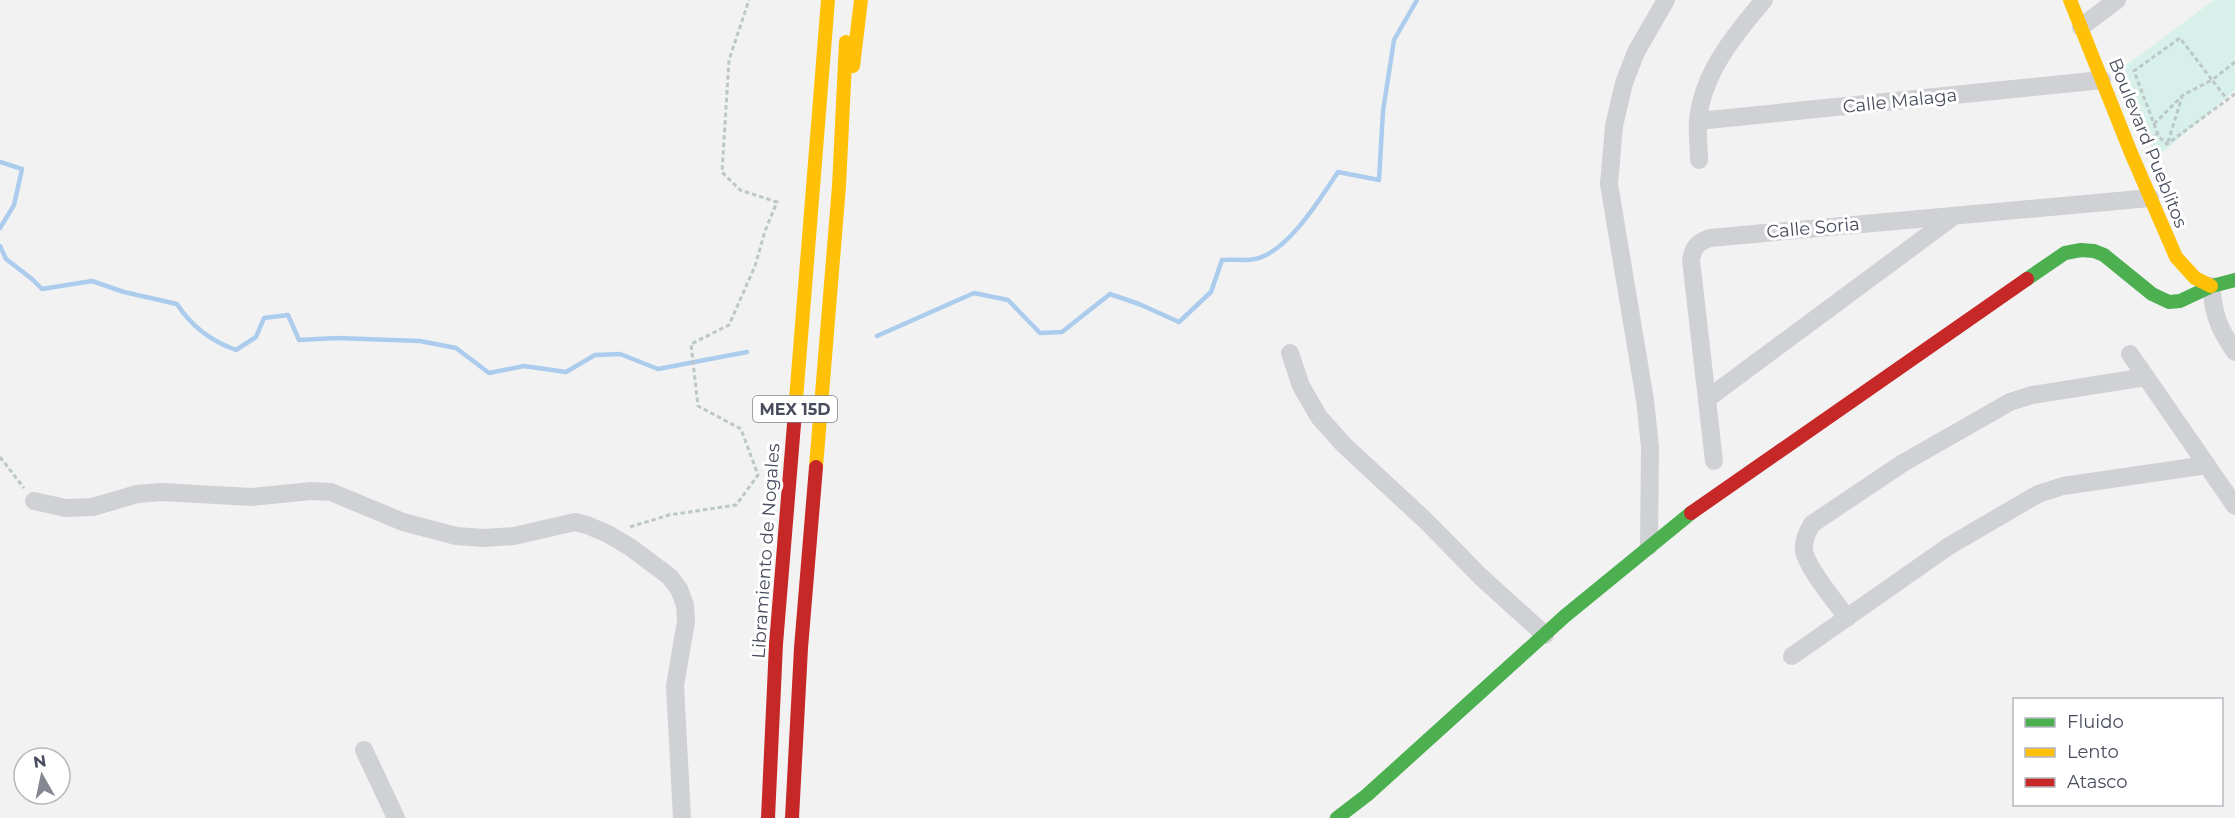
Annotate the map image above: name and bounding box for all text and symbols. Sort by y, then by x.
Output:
street label: Boulevard Pueblitos [2104,55,2192,231]
street label: Calle Malaga [1842,84,1958,118]
street label: Calle Soria [1766,213,1860,243]
road number: MEX 15D [753,396,837,422]
street label: Libramiento de Nogales [747,442,785,659]
legend [2013,698,2223,806]
text: Fluido [2067,711,2124,733]
text: Lento [2067,741,2119,763]
north arrow [12,746,72,806]
text: N [32,751,48,772]
text: Atasco [2067,771,2127,793]

